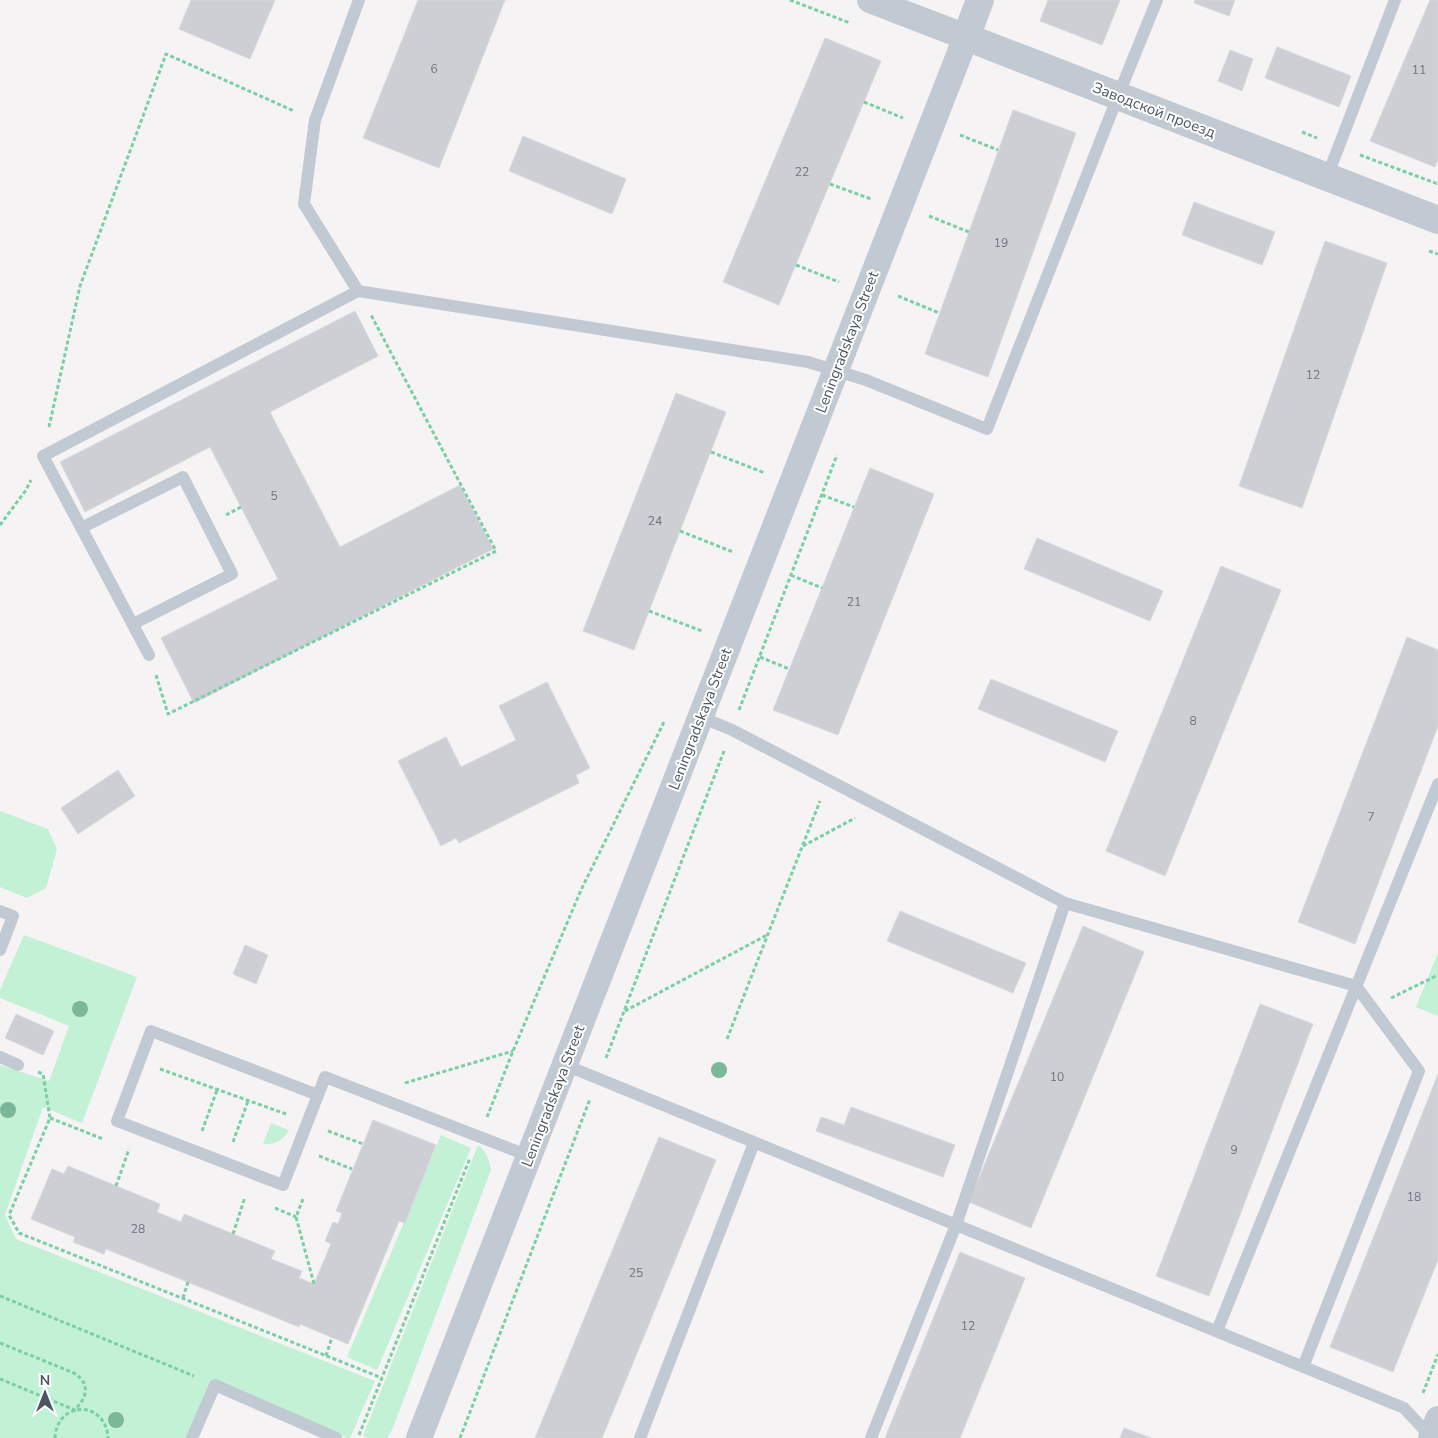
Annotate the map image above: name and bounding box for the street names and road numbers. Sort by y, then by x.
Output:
street label: Заводской проезд [1090,77,1218,143]
street label: Leningradskaya Street [811,268,884,416]
street label: Leningradskaya Street [664,645,737,793]
street label: Leningradskaya Street [517,1022,590,1170]

